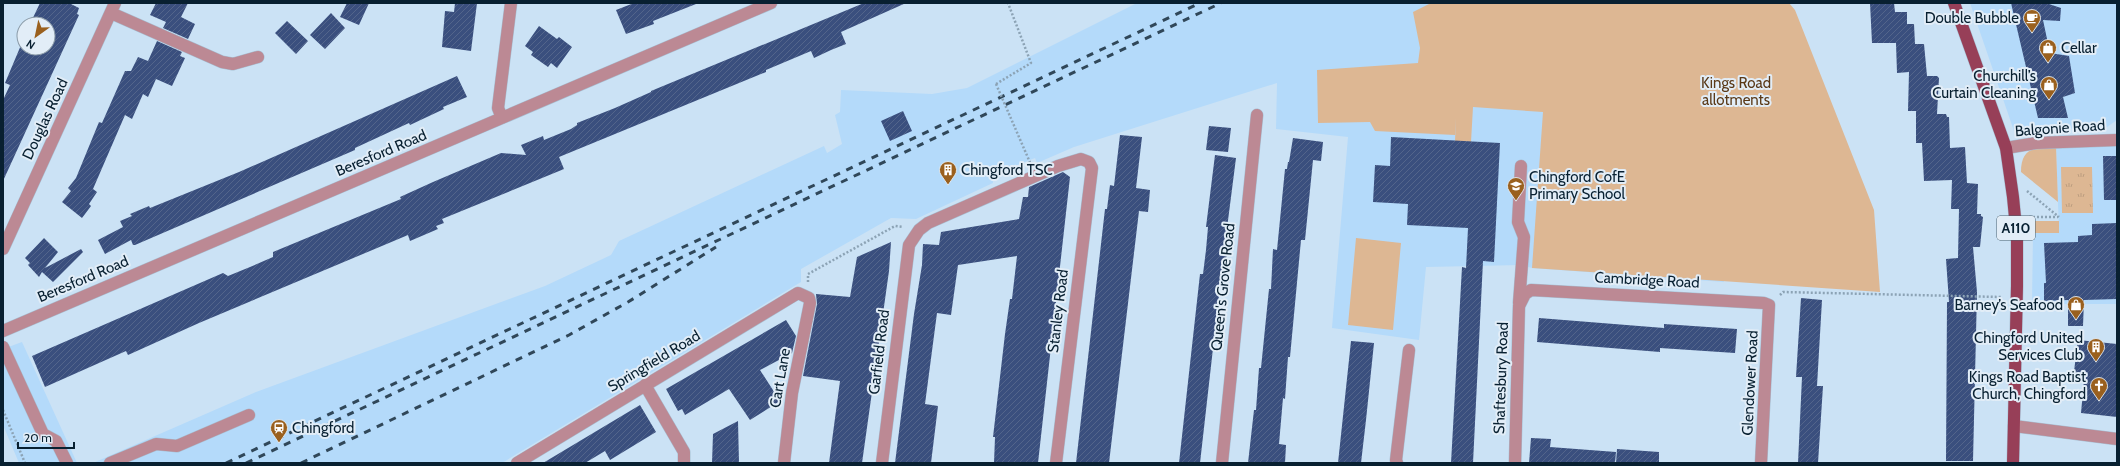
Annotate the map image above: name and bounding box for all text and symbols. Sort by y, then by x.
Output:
cafe icon: Double Bubble [2022,8,2042,33]
place label: Double Bubble [1925,9,2019,27]
north arrow [16,16,56,56]
text: N [23,36,38,52]
shop icon: Cellar [2038,38,2058,63]
place label: Cellar [2061,39,2097,57]
place label: Churchill’s Curtain Cleaning [1932,67,2037,102]
park label: Kings Road allotments [1701,74,1771,109]
shop icon: Churchill’s Curtain Cleaning [2039,75,2059,100]
street label: Douglas Road [18,76,72,162]
street label: Balgonie Road [2014,116,2106,140]
street label: Beresford Road [333,126,429,180]
building icon: Chingford TSC [938,160,958,185]
place label: Chingford TSC [961,161,1053,179]
place label: Chingford CofE Primary School [1529,168,1626,203]
school or university icon: Chingford CofE Primary School [1506,176,1526,201]
road number: A110 [1997,216,2035,240]
street label: Queen's Grove Road [1207,222,1239,352]
street label: Beresford Road [35,252,131,306]
street label: Stanley Road [1044,268,1072,354]
street label: Cambridge Road [1594,268,1700,292]
shop icon: Barney’s Seafood [2066,295,2086,320]
place label: Barney’s Seafood [1955,296,2063,314]
street label: Garfield Road [865,308,893,396]
street label: Shaftesbury Road [1490,322,1512,434]
street label: Springfield Road [605,326,703,396]
place label: Chingford United Services Club [1974,329,2083,364]
street label: Glendower Road [1738,330,1762,436]
building icon: Chingford United Services Club [2086,337,2106,362]
street label: Cart Lane [766,346,794,409]
place label: Kings Road Baptist Church, Chingford [1969,368,2086,403]
church icon: Kings Road Baptist Church, Chingford [2089,376,2109,401]
station icon: Chingford [269,418,289,443]
place label: Chingford [292,419,354,437]
scale bar [18,424,74,450]
text: 20 m [24,430,52,445]

